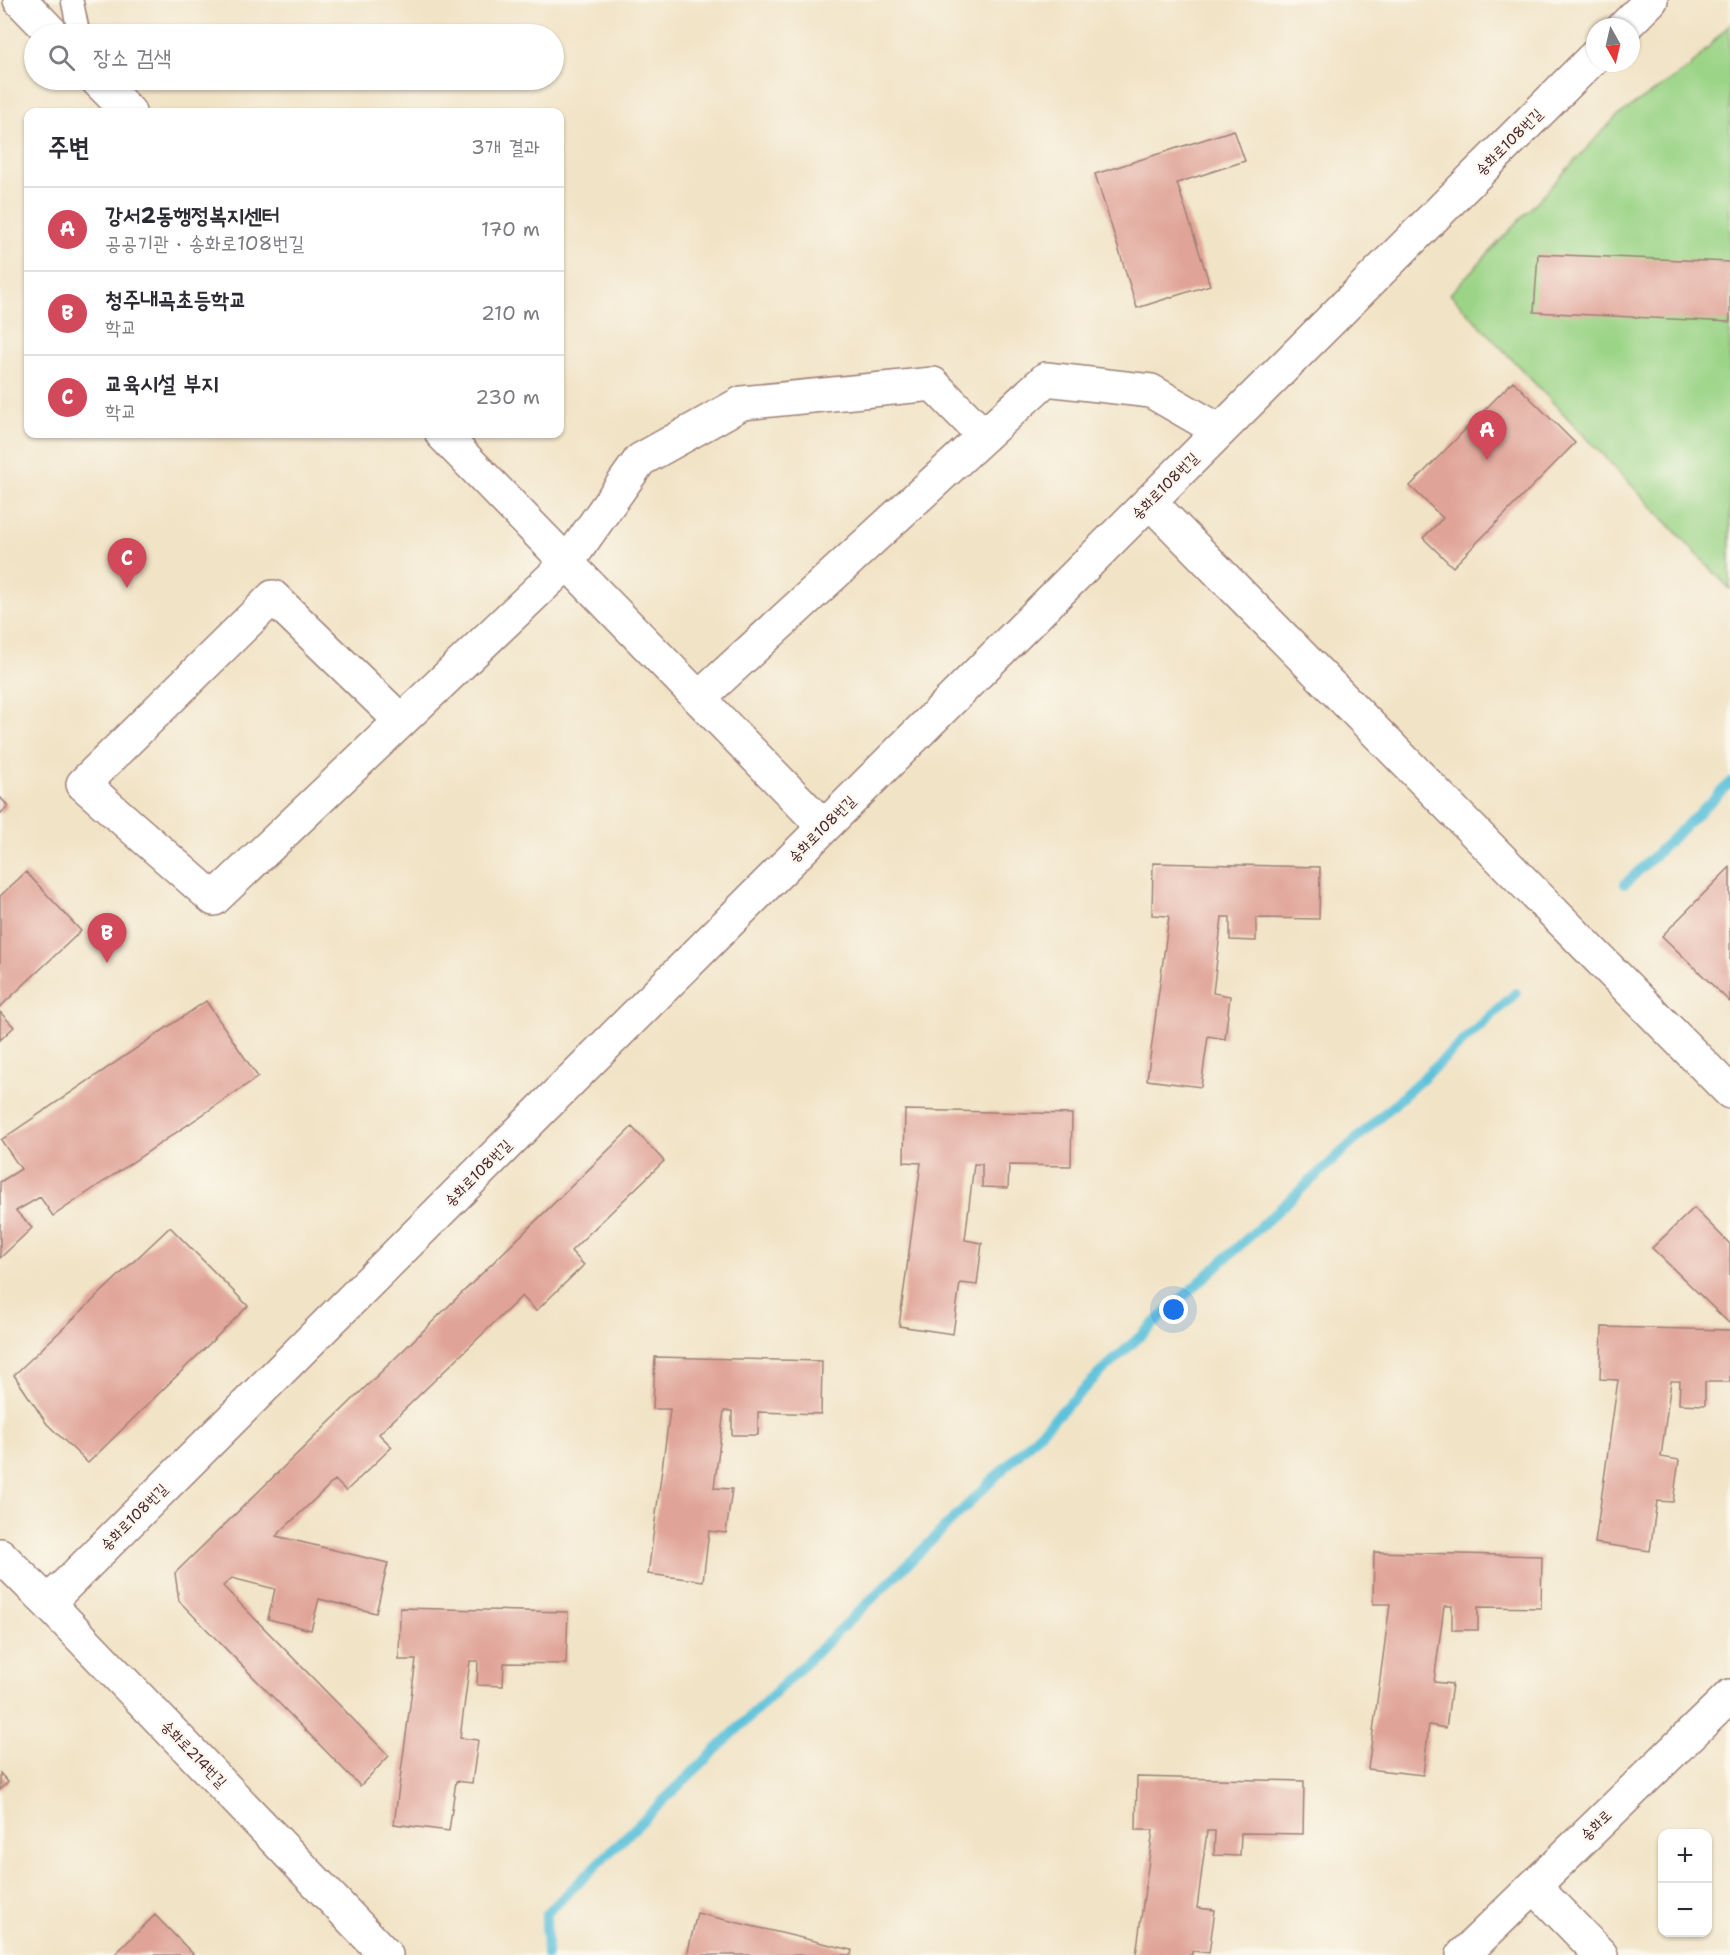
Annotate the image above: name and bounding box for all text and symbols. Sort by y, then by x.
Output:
north arrow [1586,18,1640,72]
search box [24,24,564,90]
icon: search [45,41,78,74]
text: 장소 검색 [93,43,171,72]
street label: 송화로108번길 [1471,104,1547,180]
text: 주변 [48,129,90,164]
text: 3개 결과 [471,134,540,160]
text: 강서2동행정복지센터 [105,201,280,230]
text: A [60,216,75,242]
text: 170 m [481,216,540,242]
text: 공공기관 · 송화로108번길 [105,230,305,256]
text: 청주내곡초등학교 [105,285,247,314]
text: B [61,300,74,326]
text: 210 m [481,300,540,326]
text: 학교 [105,314,137,340]
text: 교육시설 부지 [105,369,219,398]
text: C [61,384,74,410]
text: 230 m [475,384,540,410]
text: 학교 [105,398,137,424]
pin: A [1468,410,1506,460]
street label: 송화로108번길 [1127,448,1203,524]
pin: C [108,538,146,588]
street label: 송화로108번길 [784,791,860,867]
pin: B [88,914,126,963]
street label: 송화로108번길 [440,1135,516,1211]
your location [1159,1295,1188,1324]
street label: 송화로108번길 [96,1479,172,1555]
street label: 송화로214번길 [157,1716,231,1792]
street label: 송화로 [1576,1805,1616,1845]
map controls [1658,1829,1712,1937]
button: + [1658,1829,1712,1883]
button: − [1658,1883,1712,1937]

